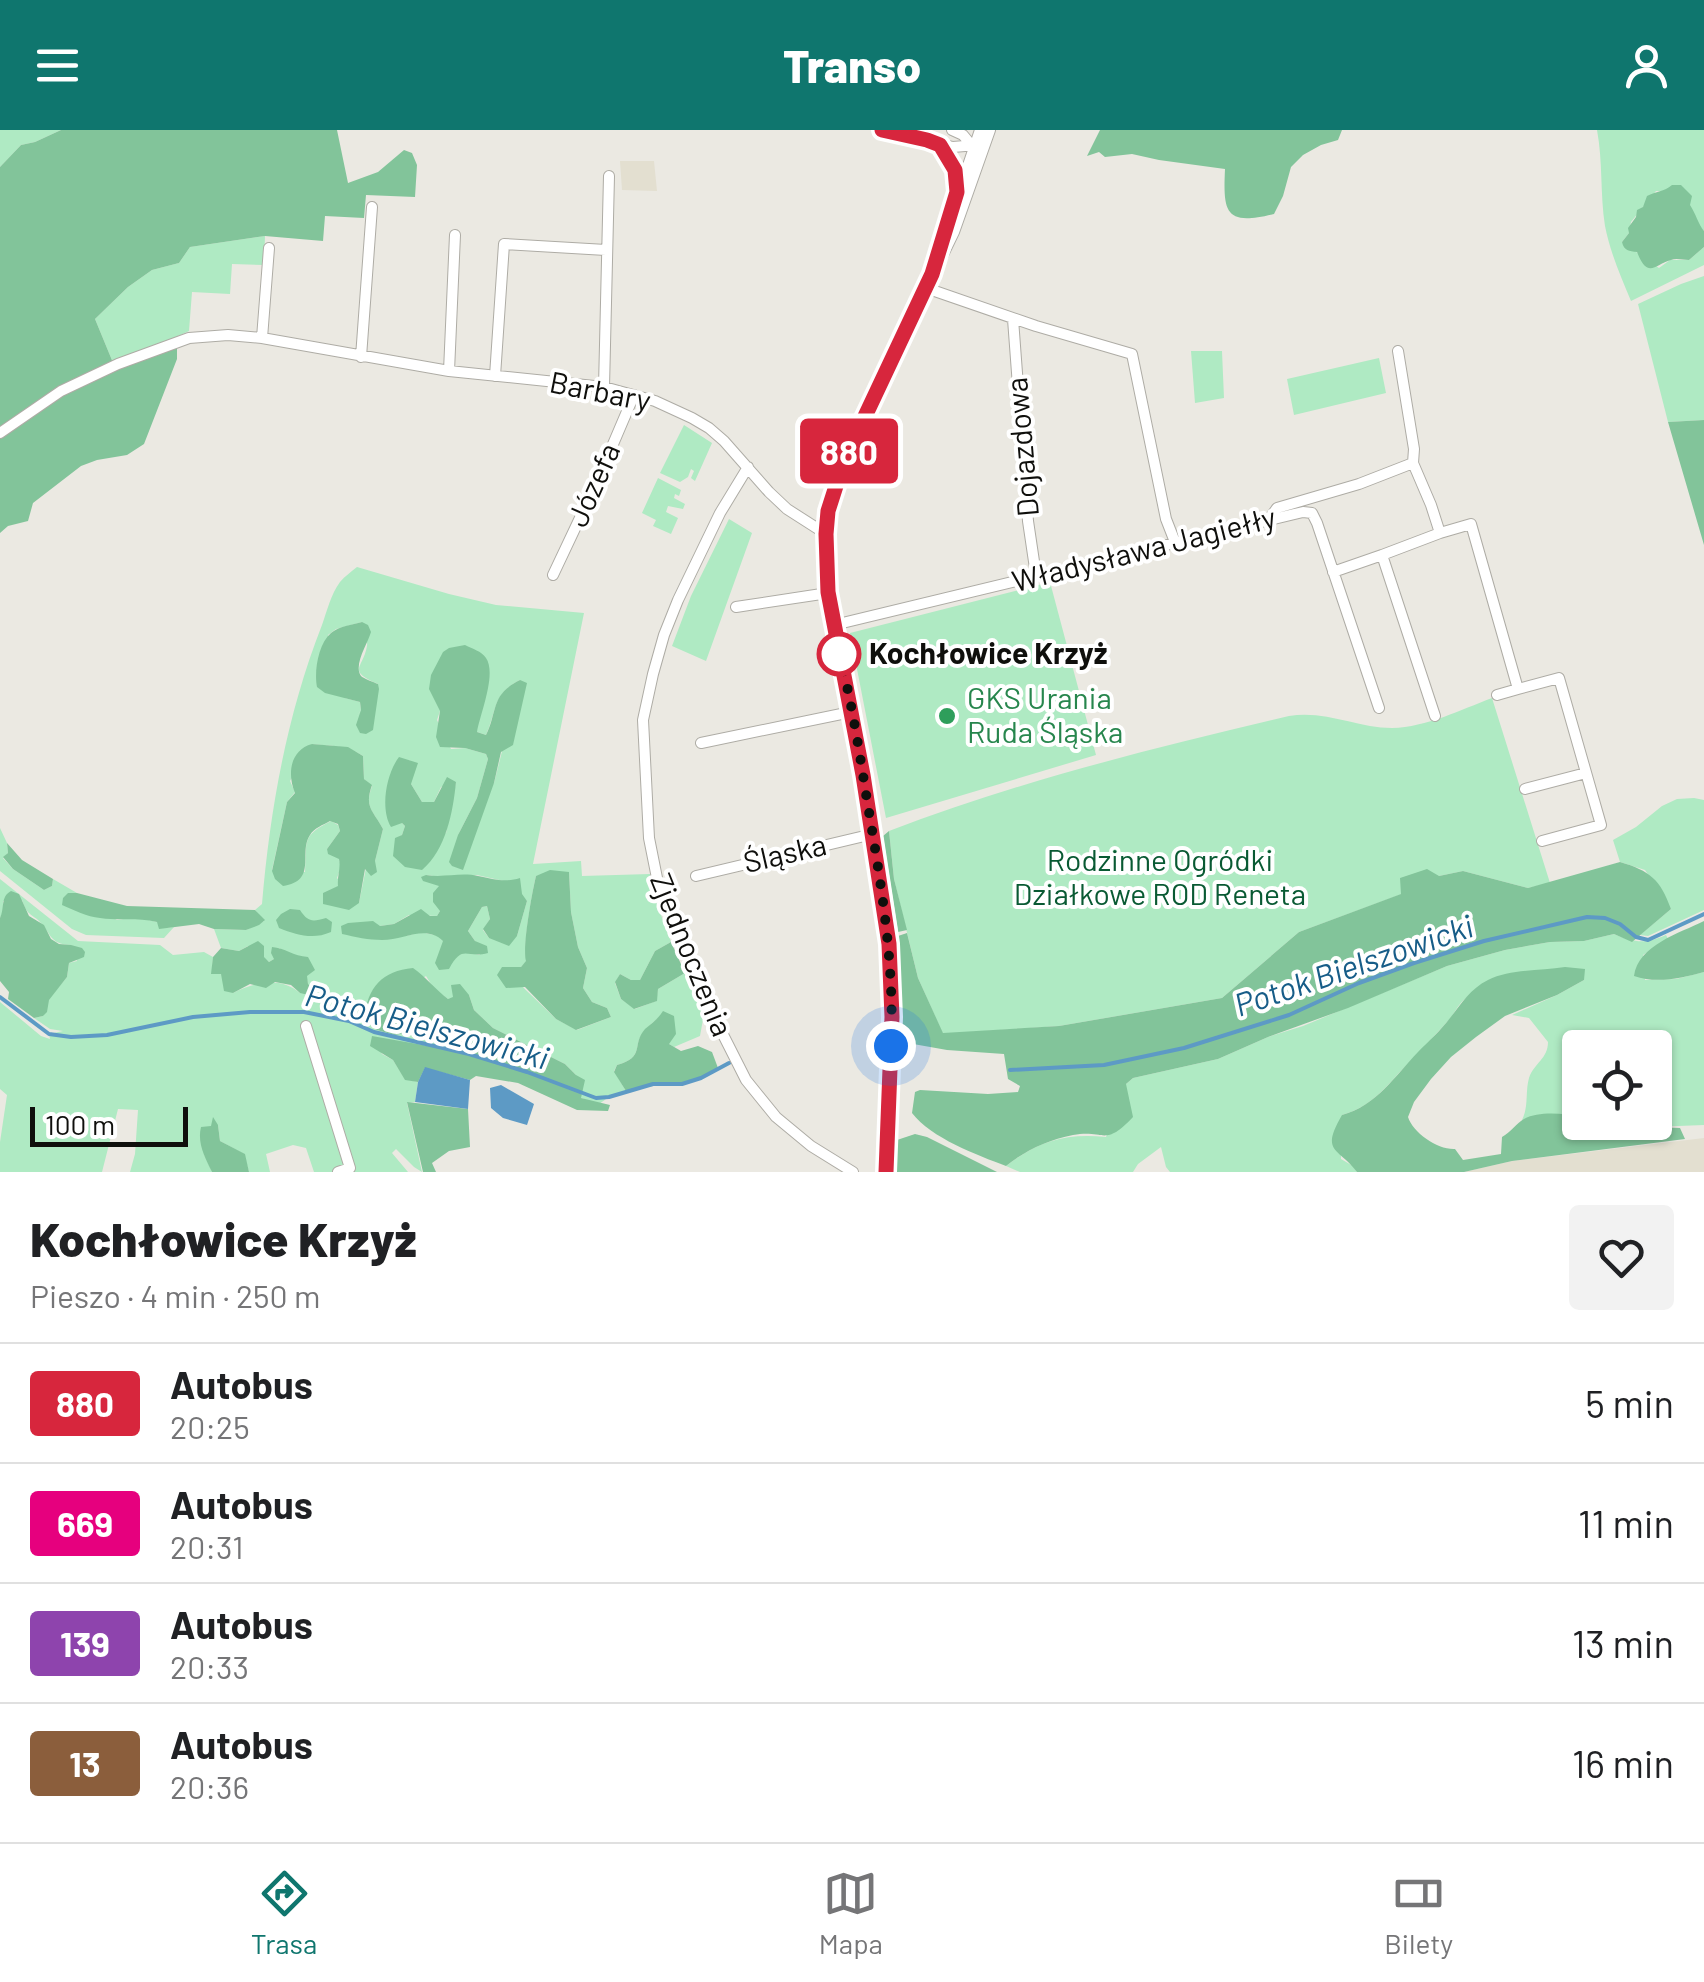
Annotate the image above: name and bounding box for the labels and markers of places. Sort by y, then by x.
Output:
marker: Kochłowice Krzyż [818,633,860,675]
place label: Kochłowice Krzyż [869,634,1108,670]
place label: GKS Urania Ruda Śląska [967,679,1123,749]
marker: GKS Urania Ruda Śląska [936,705,958,727]

